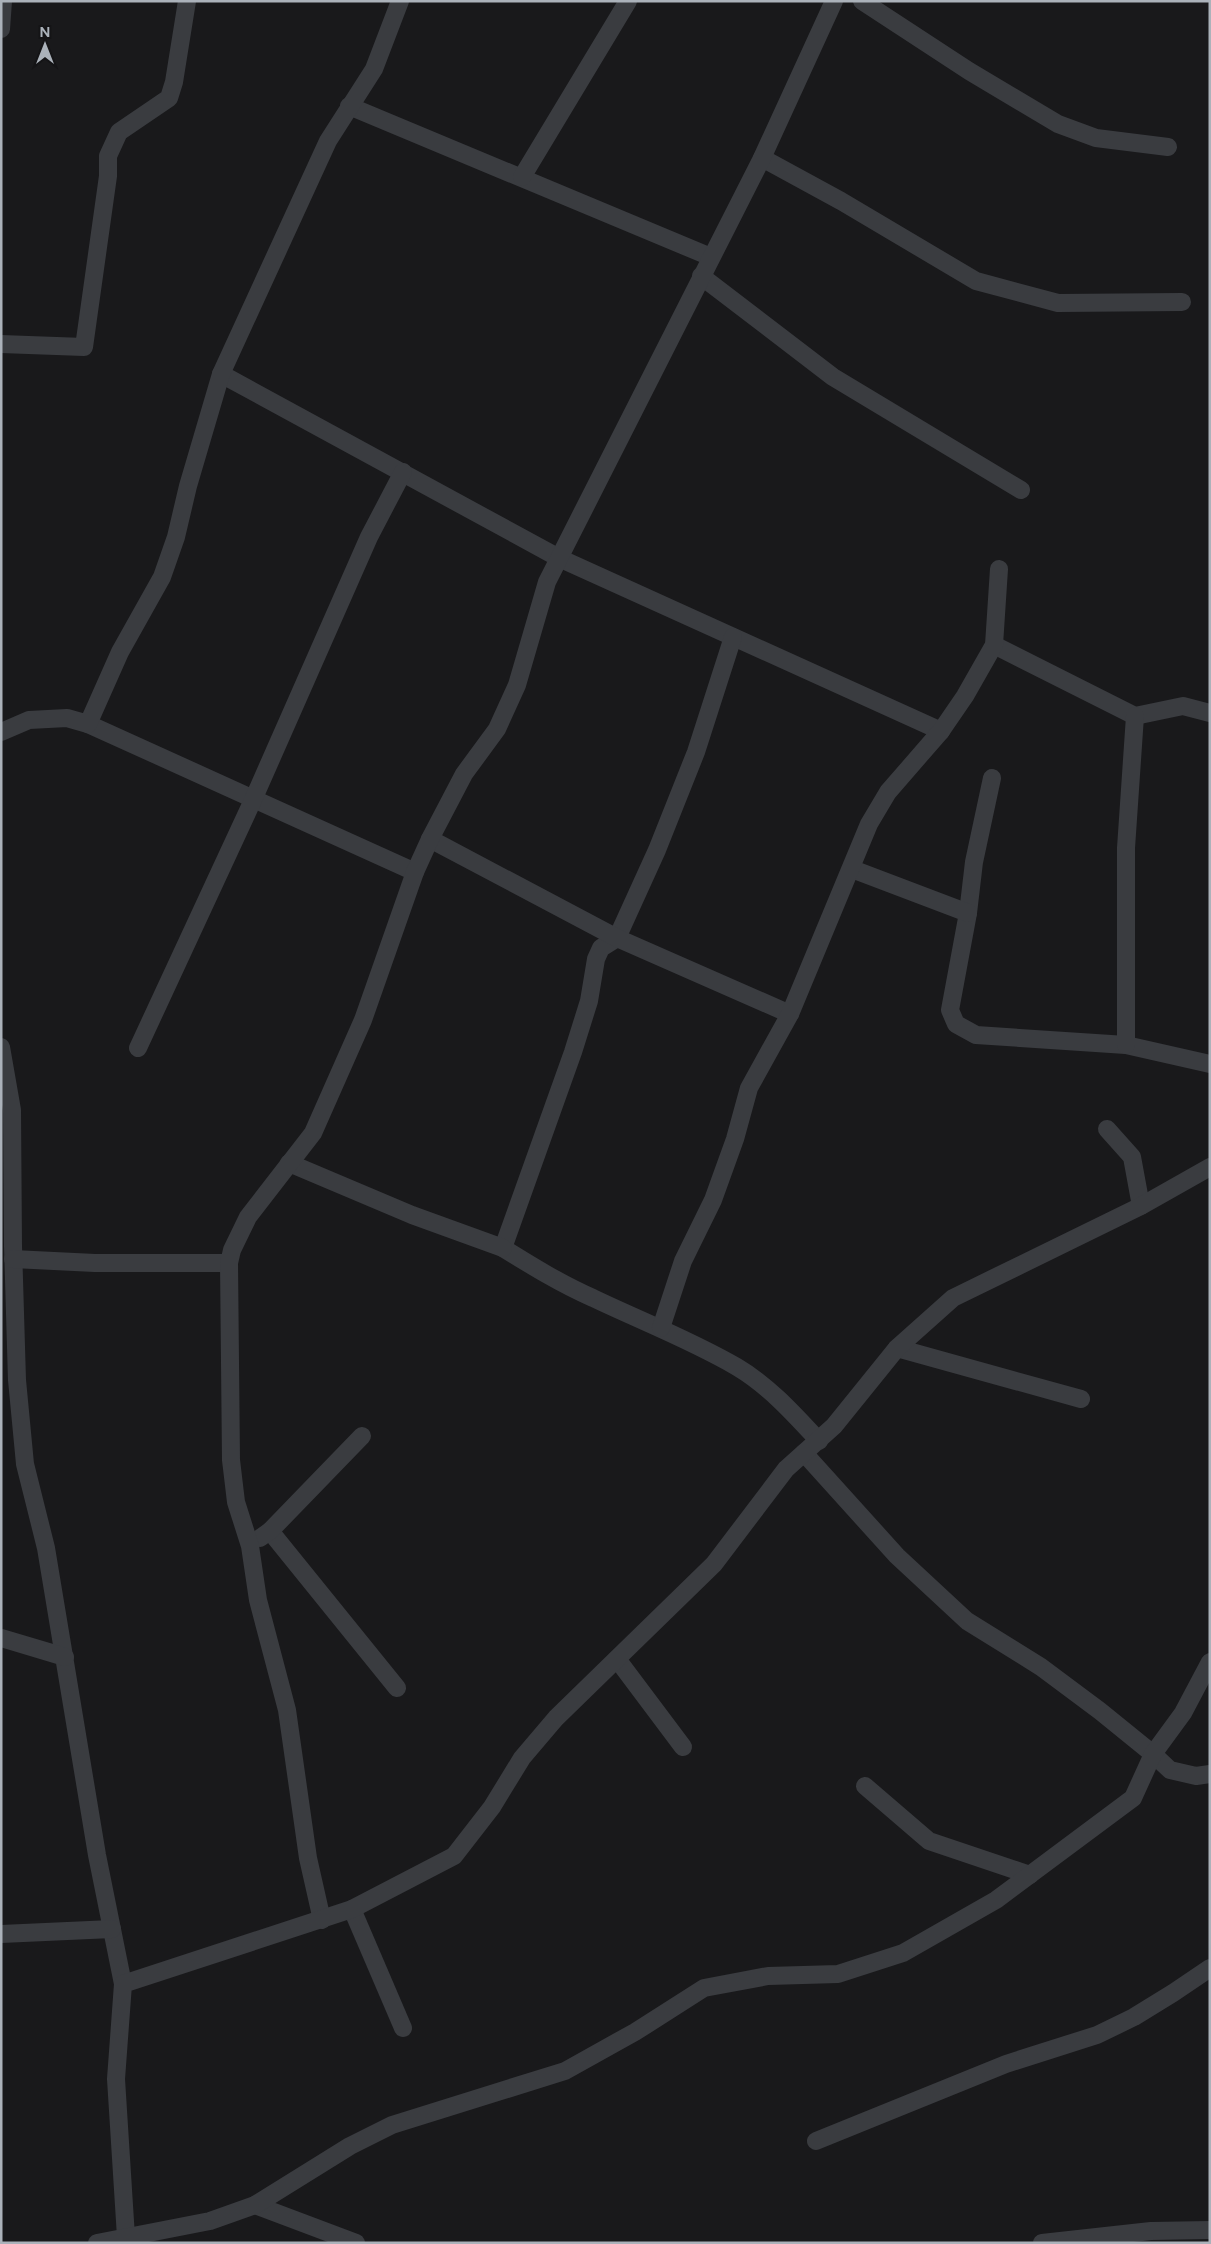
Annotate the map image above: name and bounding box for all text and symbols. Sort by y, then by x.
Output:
north arrow [20,20,70,70]
text: N [40,24,50,41]

